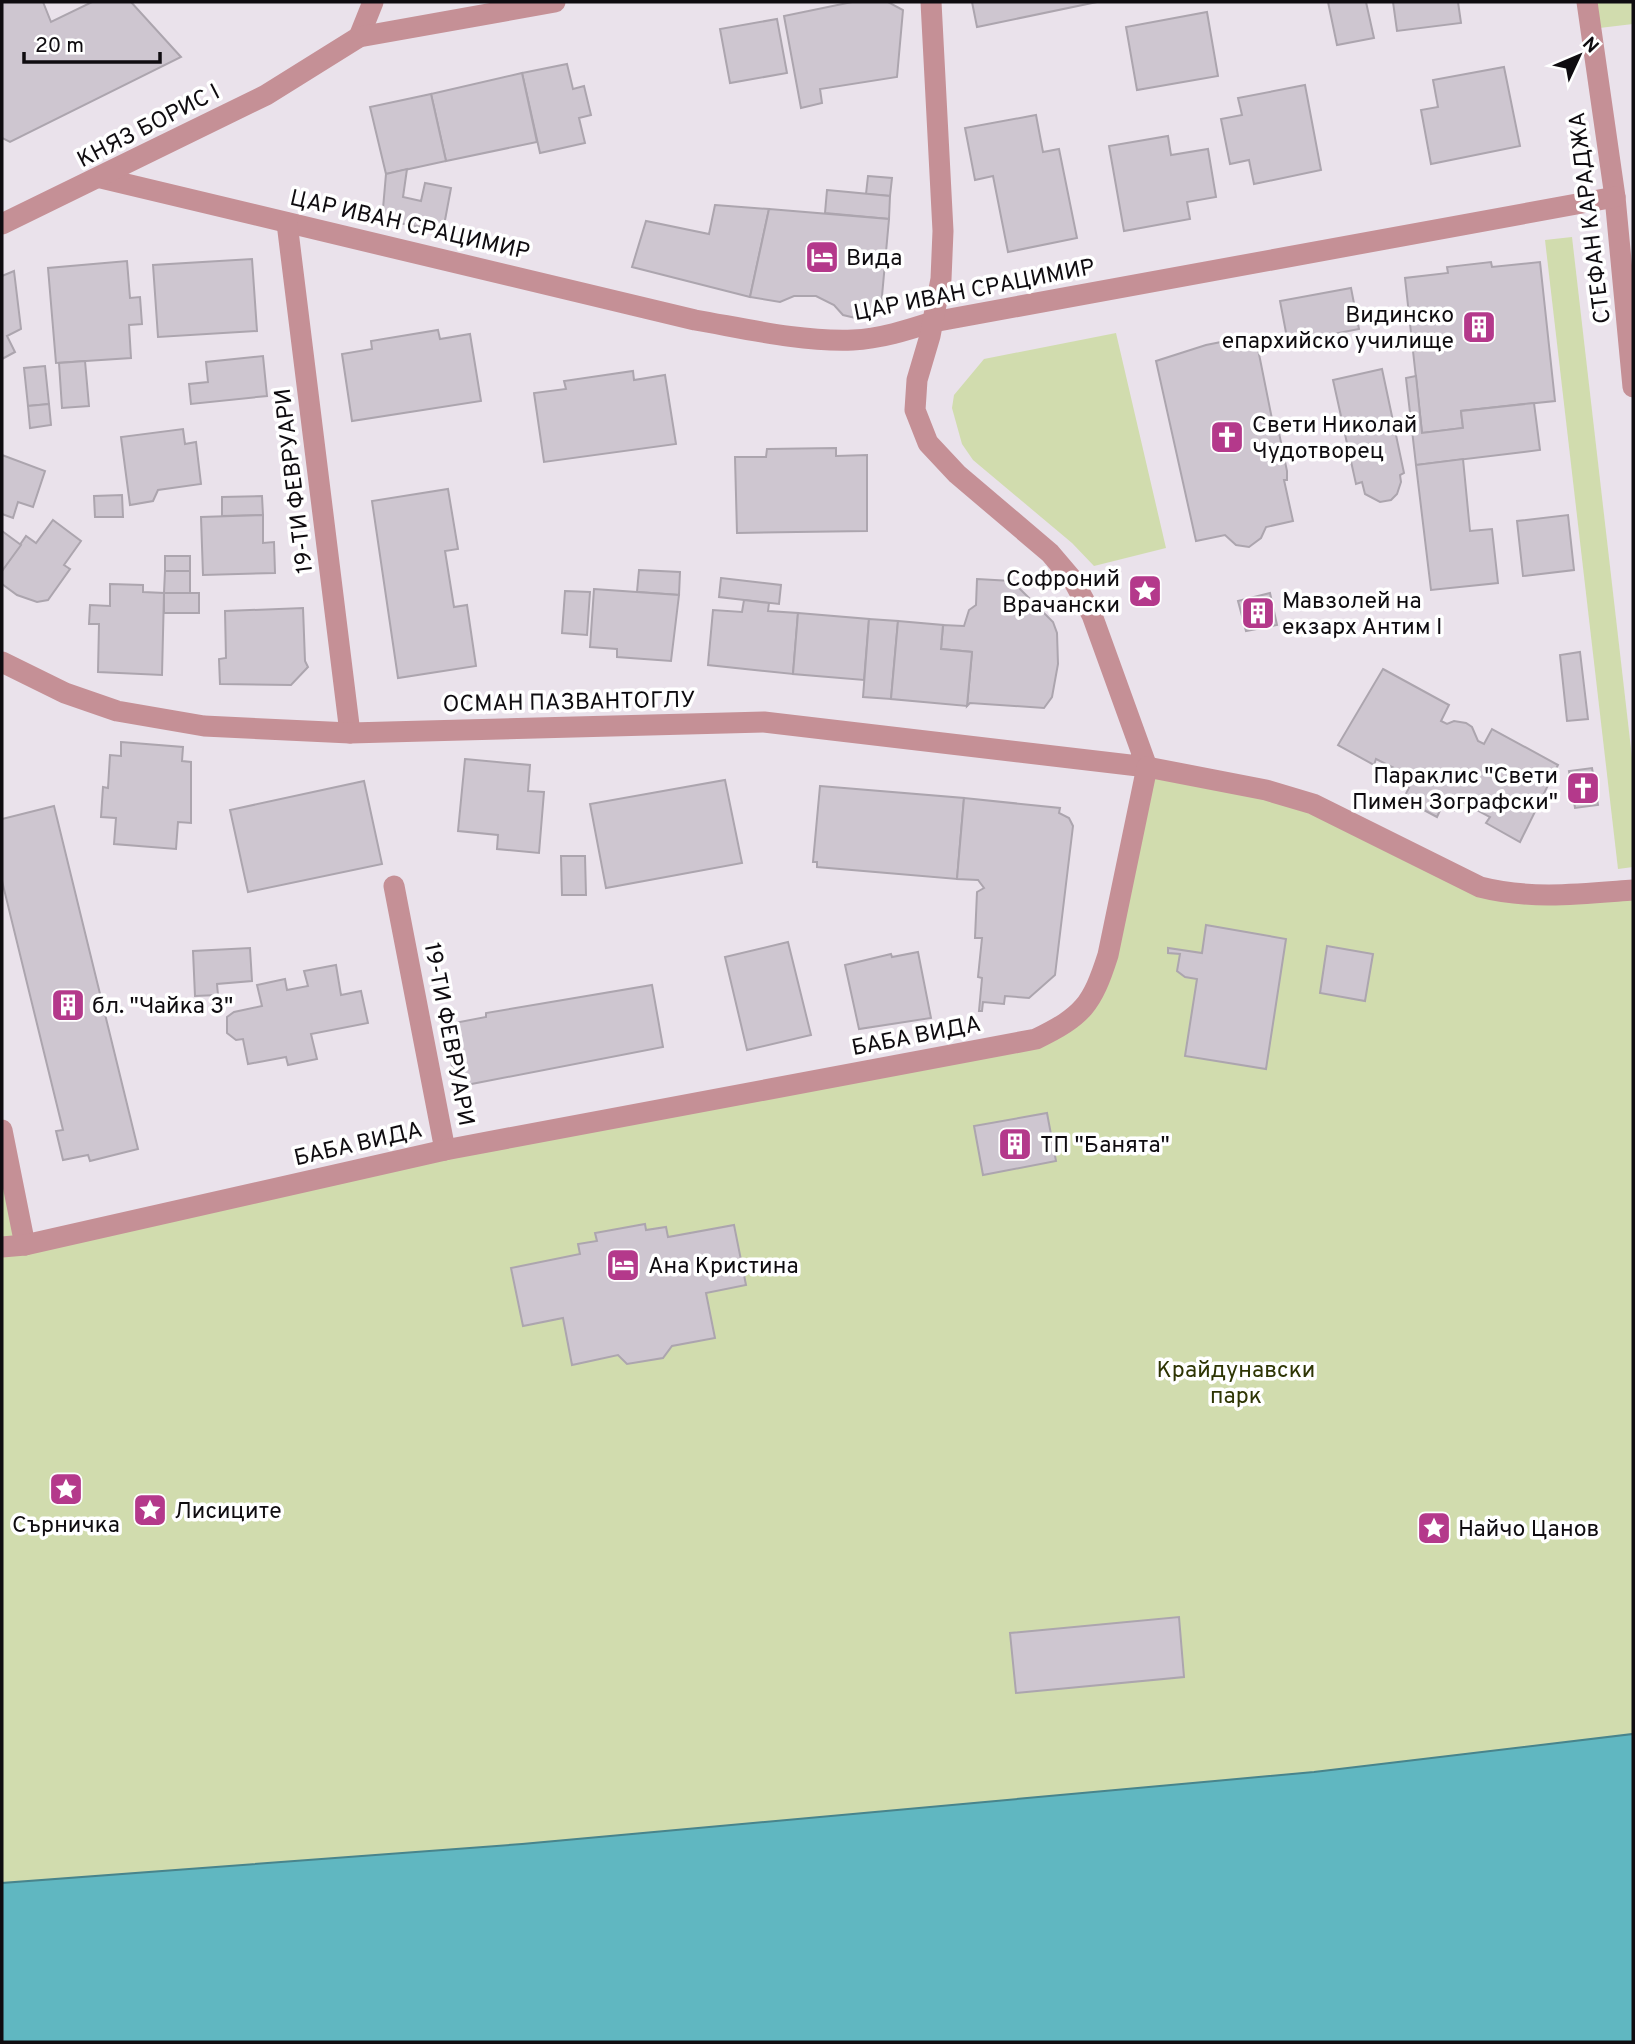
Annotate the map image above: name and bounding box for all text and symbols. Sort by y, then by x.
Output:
scale bar [24,21,161,65]
north arrow [1544,21,1614,91]
text: N [1576,32,1603,59]
text: 20 m [35,33,84,60]
street label: КНЯЗ БОРИС I [73,79,225,176]
street label: СТЕФАН КАРАДЖА [1564,110,1619,325]
street label: ЦАР ИВАН СРАЦИМИР [287,185,532,268]
hotel icon: Вида [803,238,841,276]
place label: Вида [846,245,902,274]
street label: ЦАР ИВАН СРАЦИМИР [851,254,1097,329]
place label: Видинско епархийско училище [1222,302,1454,357]
building icon: Видинско епархийско училище [1460,308,1498,346]
street label: 19-ТИ ФЕВРУАРИ [270,387,321,575]
place label: Свети Николай Чудотворец [1252,412,1417,467]
church icon: Свети Николай Чудотворец [1208,418,1246,456]
place label: Софроний Врачански [1002,566,1120,621]
place icon: Софроний Врачански [1126,572,1164,610]
place label: Мавзолей на екзарх Антим I [1282,588,1442,643]
building icon: Мавзолей на екзарх Антим I [1239,594,1277,632]
street label: ОСМАН ПАЗВАНТОГЛУ [442,687,696,720]
place label: Параклис "Свети Пимен Зографски" [1352,763,1558,818]
church icon: Параклис "Свети Пимен Зографски" [1564,769,1602,807]
street label: 19-ТИ ФЕВРУАРИ [416,940,480,1129]
building icon: бл. "Чайка 3" [49,986,87,1024]
place label: бл. "Чайка 3" [92,993,233,1022]
street label: БАБА ВИДА [849,1011,983,1064]
street label: БАБА ВИДА [292,1117,426,1174]
building icon: ТП "Банята" [996,1125,1034,1163]
place label: ТП "Банята" [1040,1132,1170,1161]
hotel icon: Ана Кристина [604,1246,642,1284]
place label: Ана Кристина [648,1253,799,1282]
park label: Крайдунавски парк [1157,1357,1315,1412]
place icon: Сърничка [47,1470,85,1508]
place icon: Лисиците [131,1491,169,1529]
place label: Лисиците [174,1498,282,1527]
place icon: Найчо Цанов [1415,1509,1453,1547]
place label: Сърничка [12,1512,120,1541]
place label: Найчо Цанов [1458,1516,1599,1545]

